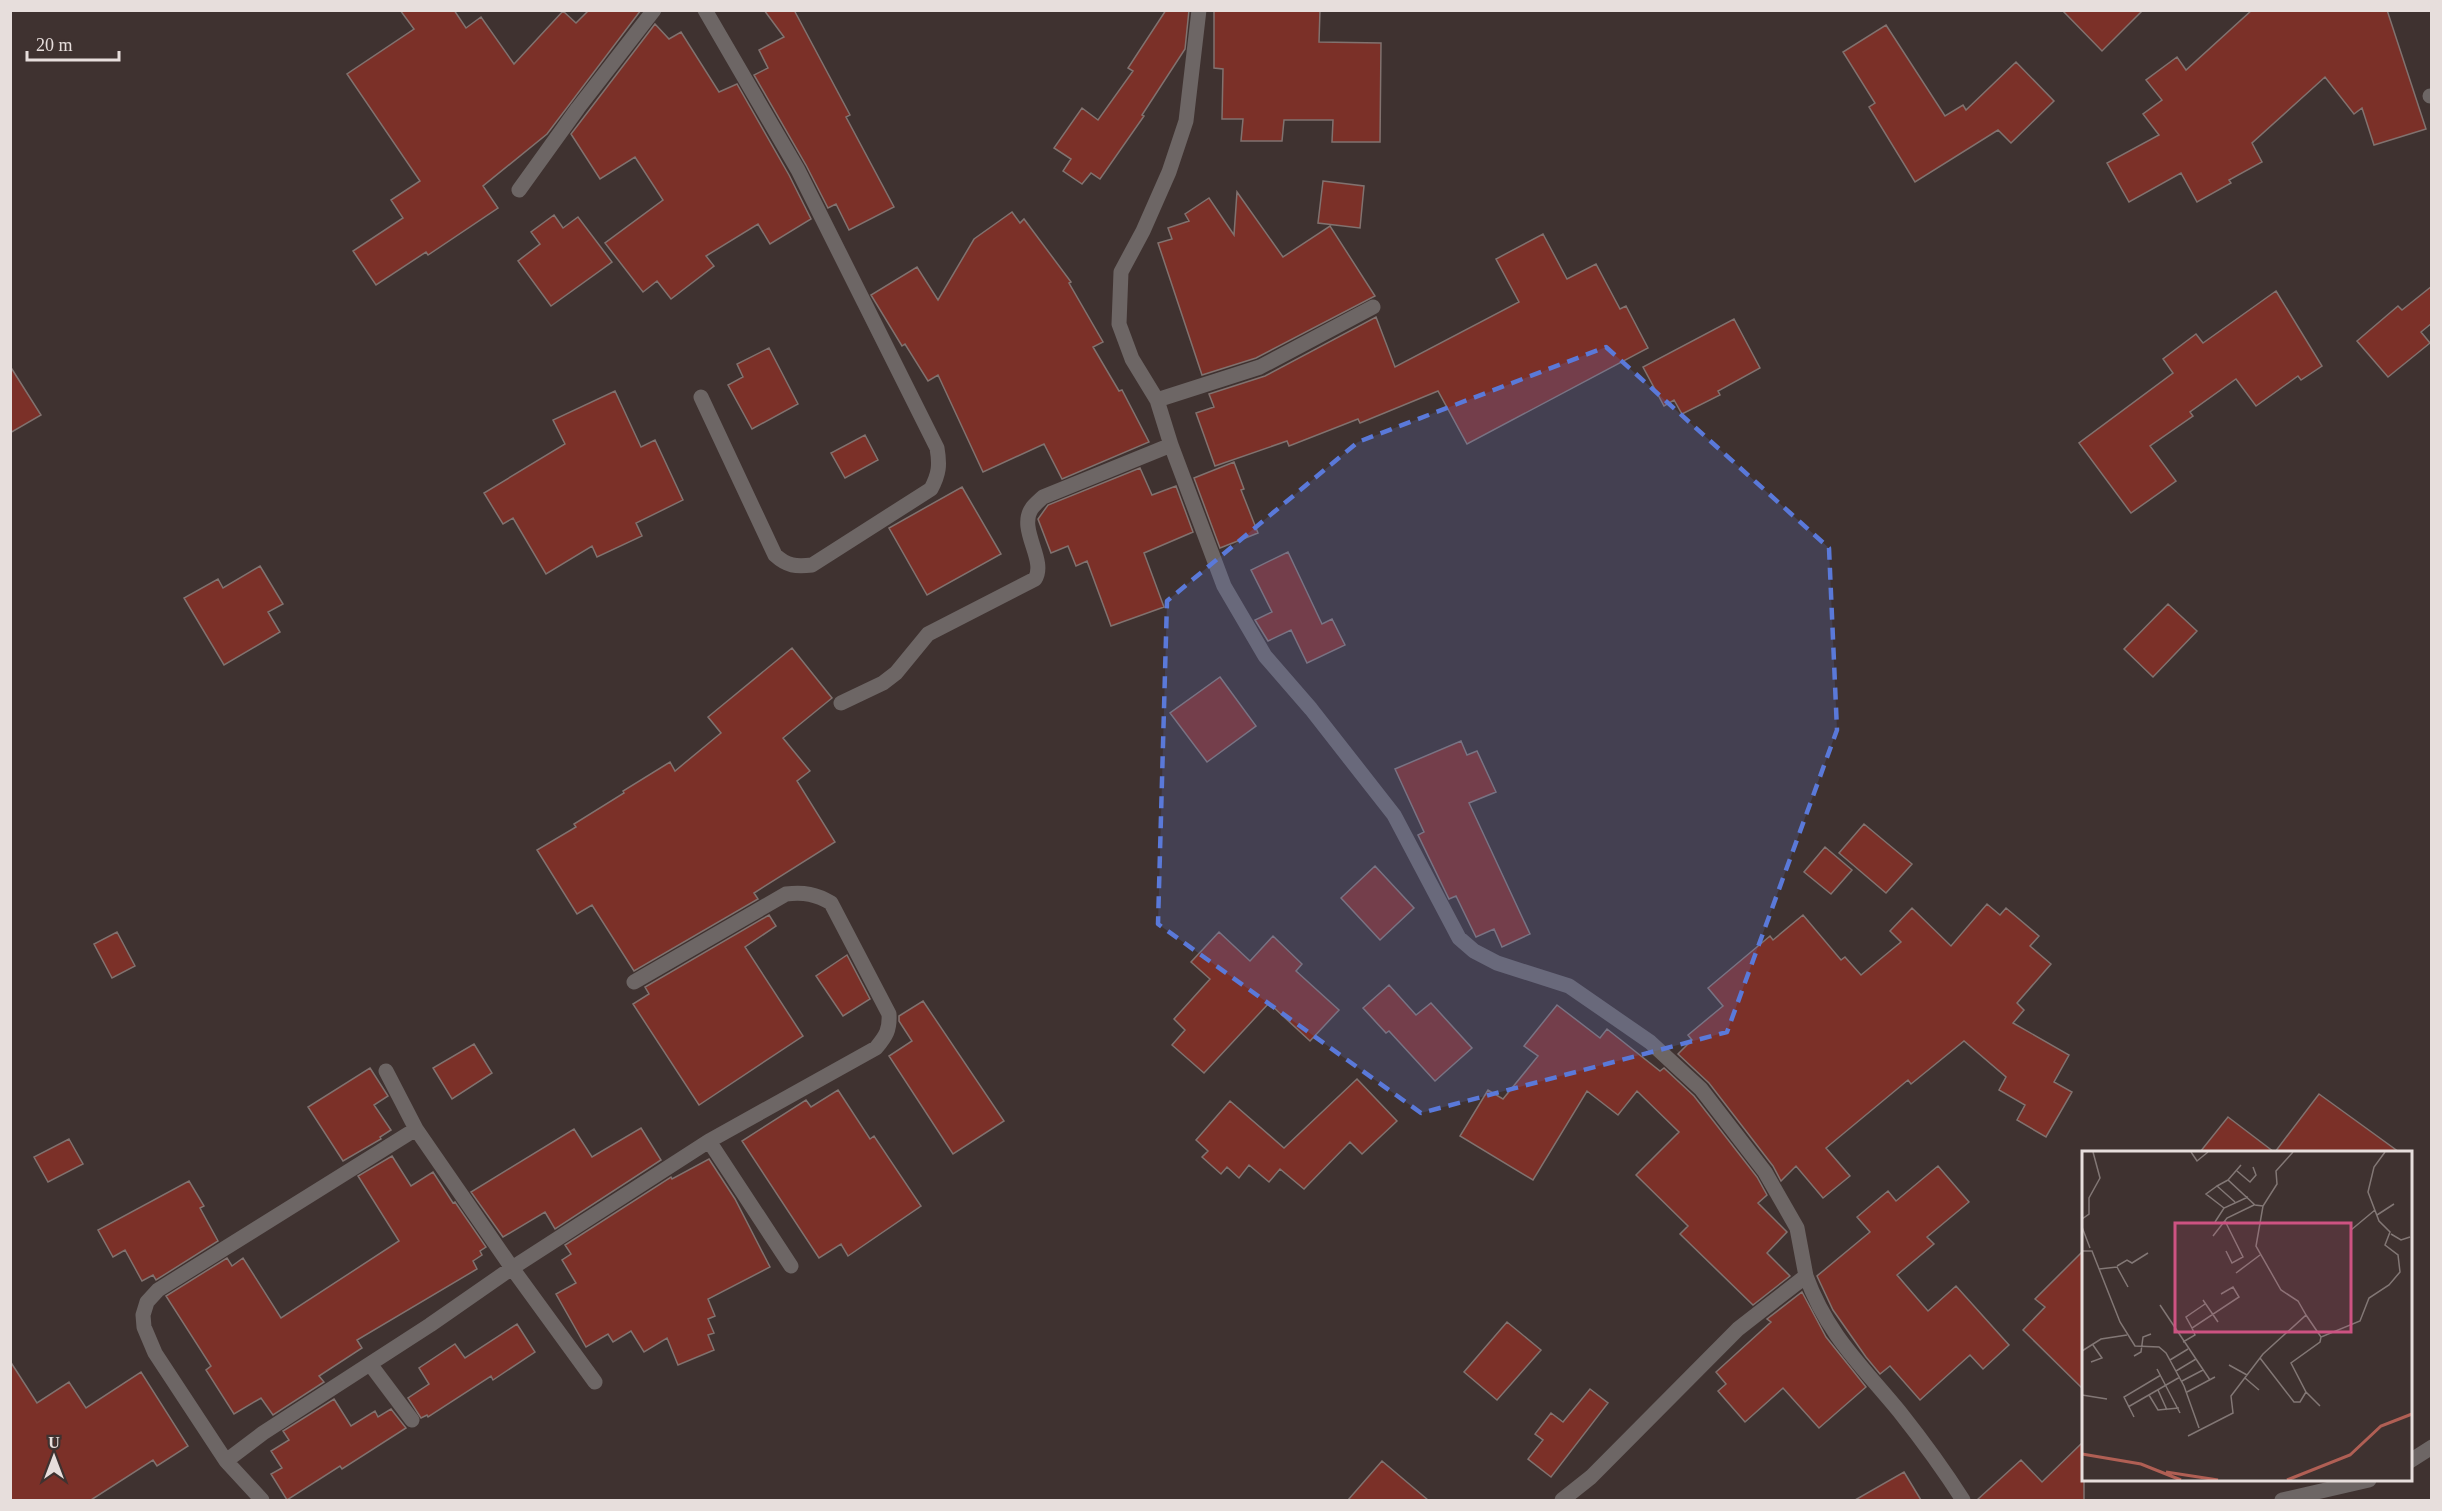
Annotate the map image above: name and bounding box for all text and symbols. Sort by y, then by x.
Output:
scale bar [27,24,118,62]
text: 20 m [36,35,73,55]
inset map [2082,1151,2412,1481]
north arrow [24,1427,84,1487]
text: U [48,1434,60,1451]

